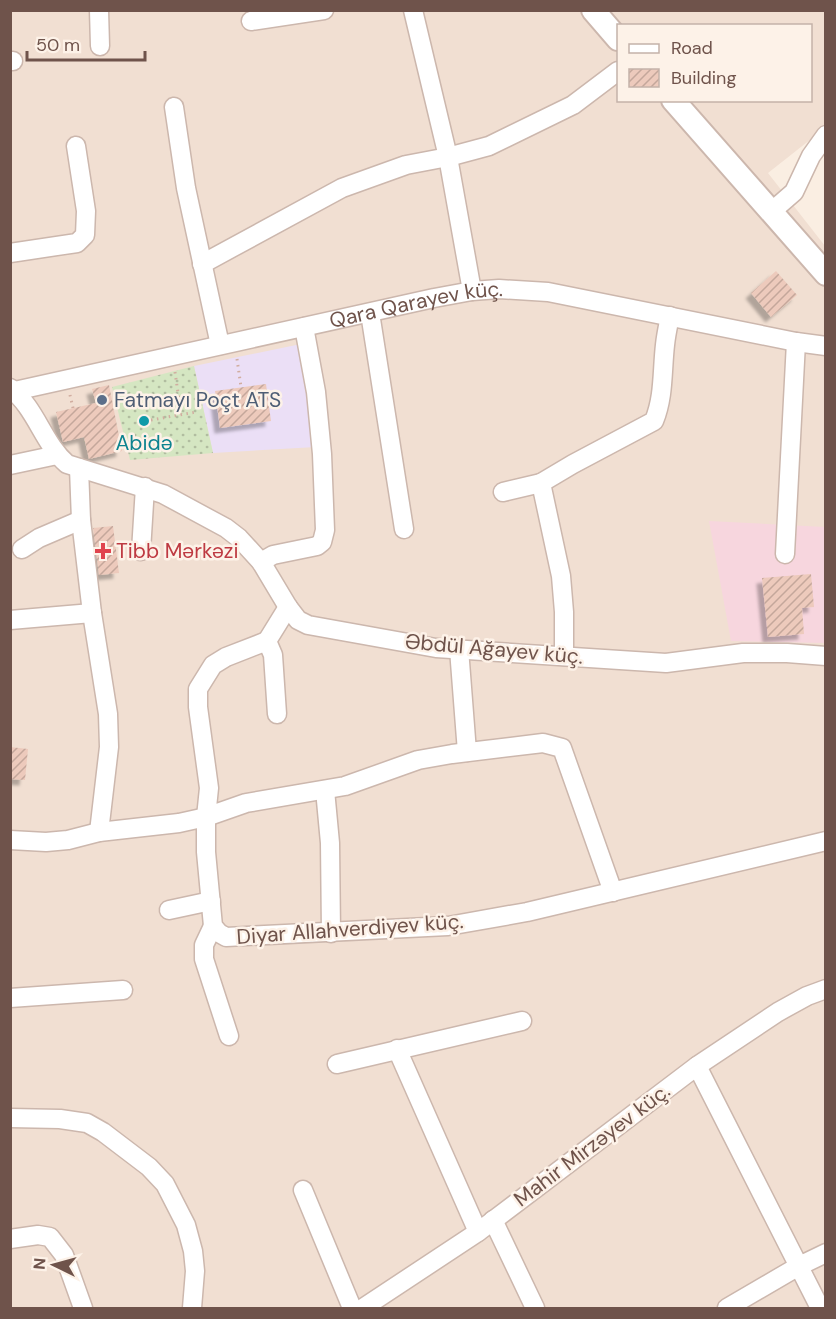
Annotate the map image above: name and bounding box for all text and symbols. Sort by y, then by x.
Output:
scale bar [27,24,146,62]
legend [617,24,812,102]
text: 50 m [36,33,80,57]
text: Road [671,36,713,60]
text: Building [671,66,736,90]
street label: Qara Qarayev küç. [327,275,504,335]
place label: Fatmayı Poçt ATS [114,386,281,414]
marker: Fatmayı Poçt ATS [95,393,109,407]
marker: Abidə [137,414,151,428]
place label: Abidə [115,429,173,457]
place label: Tibb Mərkəzi [116,537,238,565]
marker: Tibb Mərkəzi [94,542,112,560]
street label: Əbdül Ağayev küç. [404,627,584,671]
street label: Diyar Allahverdiyev küç. [236,907,464,951]
street label: Mahir Mirzəyev küç. [508,1077,676,1213]
north arrow [24,1235,84,1295]
text: N [29,1257,51,1270]

